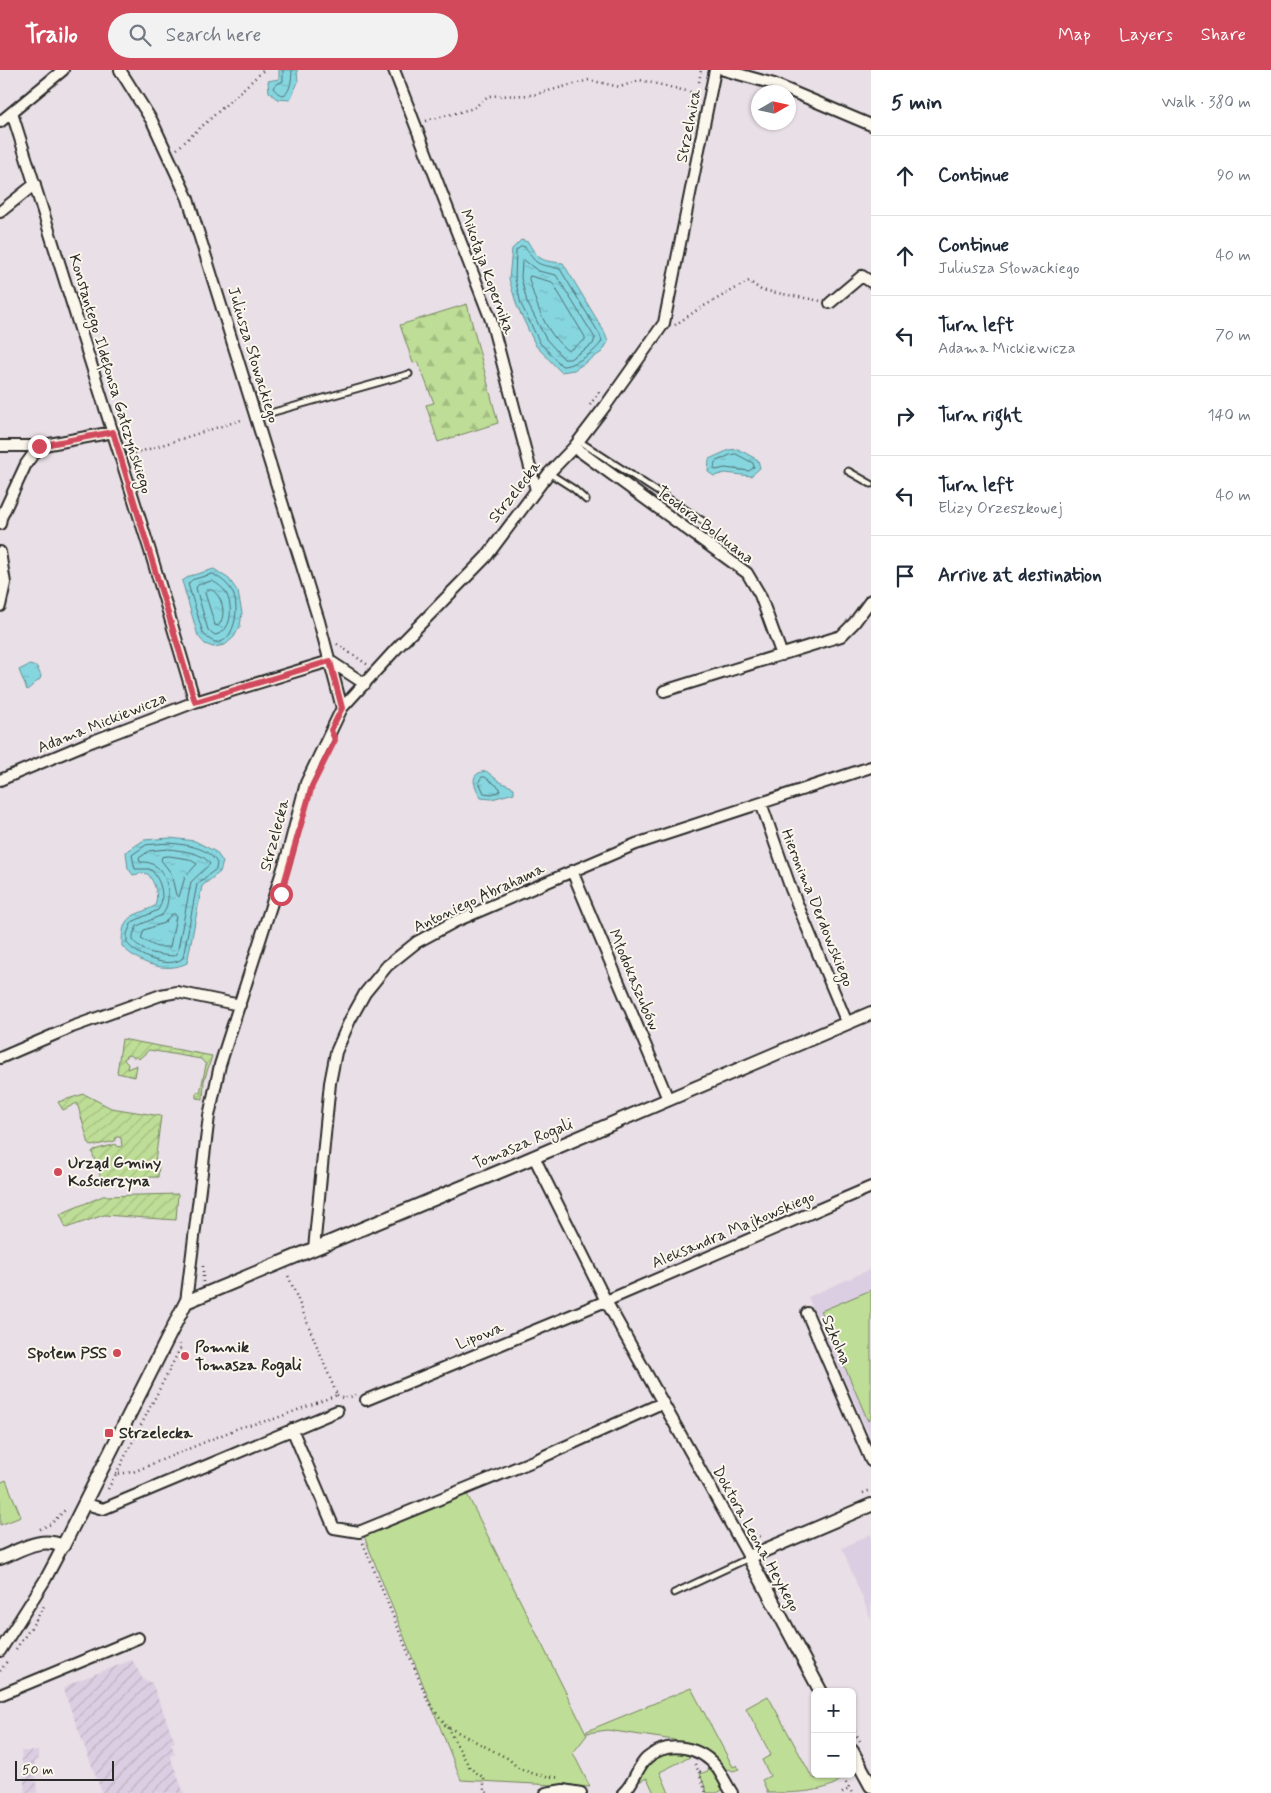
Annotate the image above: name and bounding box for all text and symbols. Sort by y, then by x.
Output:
search box [108,13,458,58]
text: Trailo [25,20,78,51]
icon: search [126,21,154,49]
text: Search here [166,23,261,48]
text: Map [1058,23,1091,47]
text: Layers [1119,23,1173,47]
text: Share [1201,23,1246,47]
north arrow [751,85,796,130]
street label: Strzelnica [672,87,706,164]
text: 5 min [891,89,943,117]
text: Walk · 380 m [1161,92,1251,113]
icon: ahead [891,162,919,190]
text: Continue [938,163,1009,188]
text: 90 m [1217,165,1251,186]
street label: Mikołaja Kopernika [455,207,519,338]
text: Continue [938,233,1009,258]
icon: ahead [891,242,919,270]
text: 40 m [1215,245,1251,266]
street label: Konstantego Ildefonsa Gałczyńskiego [62,252,157,497]
text: Juliusza Słowackiego [938,258,1080,279]
street label: Juliusza Słowackiego [222,284,284,426]
text: Turn left [938,313,1014,338]
icon: left [891,322,919,350]
text: 70 m [1215,325,1251,346]
text: Adama Mickiewicza [938,338,1076,359]
icon: right [891,402,919,430]
text: Turn right [938,403,1022,428]
text: 140 m [1207,405,1251,426]
route end [28,435,51,458]
street label: Strzelecka [484,456,546,527]
text: Turn left [938,473,1014,498]
street label: Teodora Bolduana [652,481,758,569]
icon: left [891,482,919,510]
text: 40 m [1215,485,1251,506]
text: Elizy Orzeszkowej [938,498,1062,519]
icon: arrive [891,562,919,590]
text: Arrive at destination [938,563,1102,588]
street label: Adama Mickiewicza [34,687,170,758]
street label: Strzelecka [255,796,295,873]
street label: Hieronima Derdowskiego [775,826,858,991]
street label: Antoniego Abrahama [410,858,548,938]
route start [270,883,293,906]
street label: Młodokaszubów [603,926,665,1034]
street label: Tomasza Rogali [470,1114,577,1175]
place label: Urząd Gminy Kościerzyna [68,1153,161,1192]
marker: Urząd Gminy Kościerzyna [52,1166,64,1178]
street label: Aleksandra Majkowskiego [648,1186,818,1274]
street label: Szkolna [816,1312,856,1368]
street label: Lipowa [453,1317,507,1355]
place label: Pomnik Tomasza Rogali [195,1337,302,1378]
place label: Społem PSS [27,1343,107,1364]
marker: Społem PSS [111,1347,123,1359]
marker: Pomnik Tomasza Rogali [179,1350,191,1362]
place label: Strzelecka [119,1423,193,1444]
marker: Strzelecka [103,1427,115,1439]
street label: Doktora Leona Heykego [707,1462,805,1616]
map controls [811,1688,856,1778]
button: + [811,1688,856,1733]
button: − [811,1733,856,1778]
scale bar [15,1758,114,1781]
text: 50 m [22,1761,53,1779]

